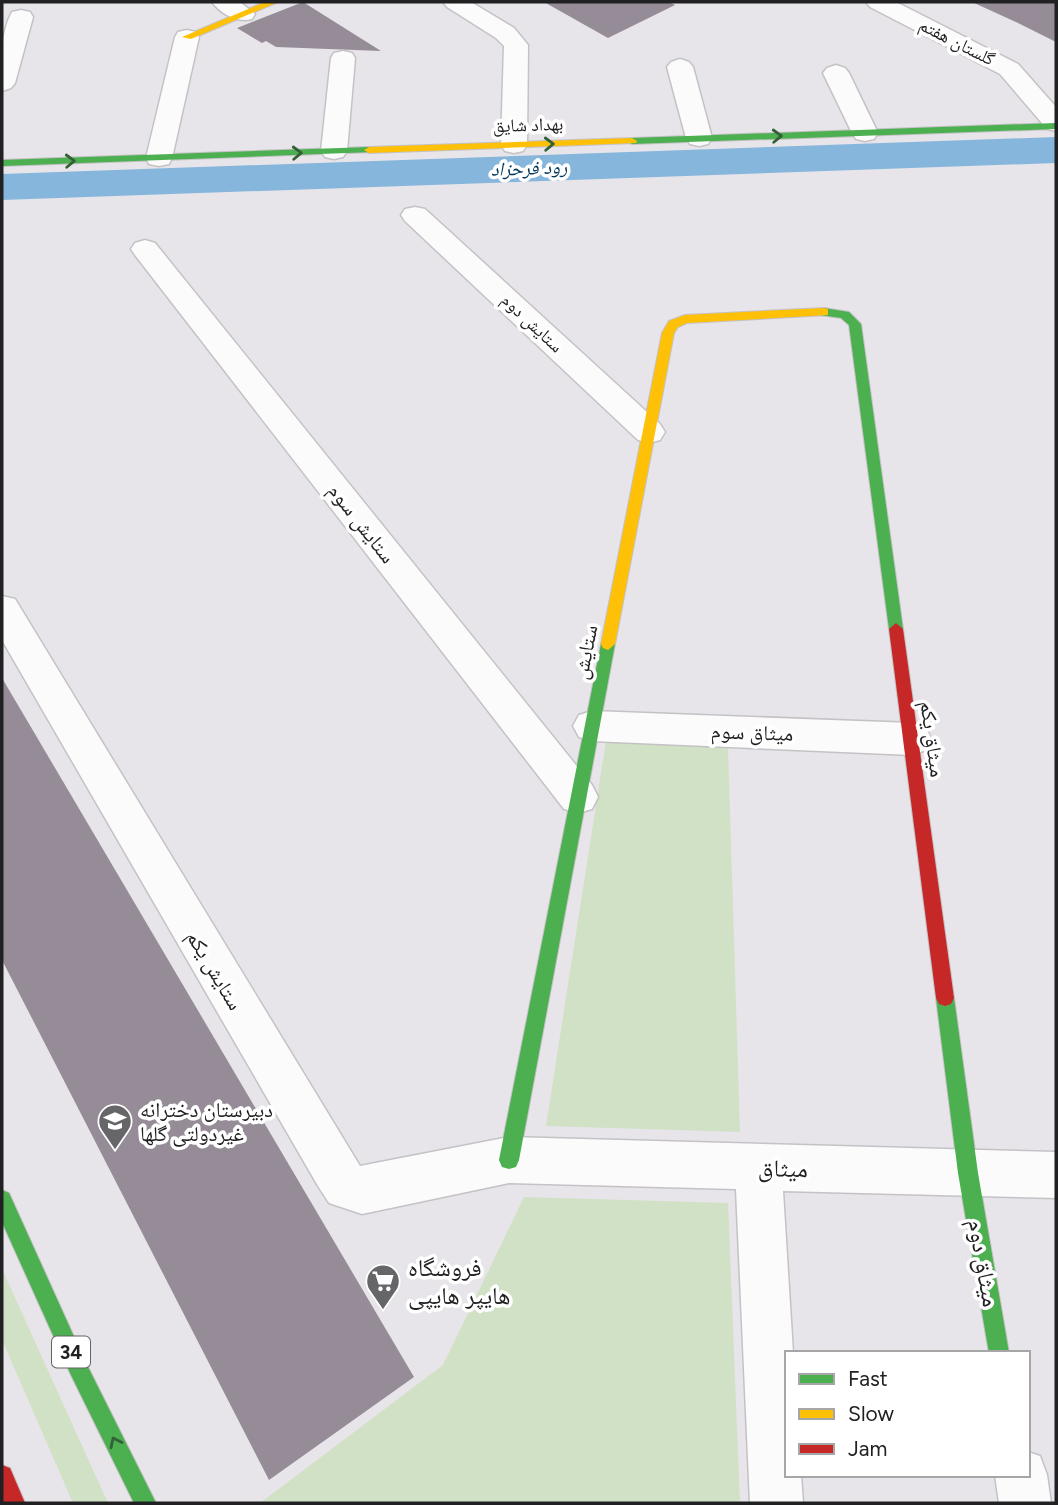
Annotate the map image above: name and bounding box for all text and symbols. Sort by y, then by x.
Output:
street label: گلستان هفتم [915,14,999,72]
street label: بهداد شایق [492,113,564,137]
one-way arrow [771,128,782,143]
one-way arrow [544,136,555,151]
one-way arrow [292,145,303,160]
one-way arrow [65,153,76,168]
water label: رود فرحزاد [490,155,568,181]
street label: ستایش دوم [496,289,567,358]
street label: ستایش سوم [322,478,401,569]
street label: ستایش [567,622,604,682]
street label: میثاق یکم [913,699,951,779]
street label: میثاق سوم [710,718,794,748]
street label: ستایش یکم [180,926,248,1015]
place label: دبیرستان دخترانه غیردولتی گلها [140,1097,273,1147]
school or university icon: دبیرستان دخترانه غیردولتی گلها [96,1102,134,1151]
street label: میثاق [758,1153,808,1183]
street label: میثاق دوم [960,1217,1006,1310]
place label: فروشگاه هایپر هایپی [408,1253,510,1310]
supermarket icon: فروشگاه هایپر هایپی [364,1262,402,1311]
road number: 34 [52,1336,90,1368]
legend [785,1351,1030,1477]
text: Fast [848,1366,888,1391]
text: Slow [848,1401,894,1426]
text: Jam [848,1436,887,1461]
one-way arrow [109,1437,123,1449]

